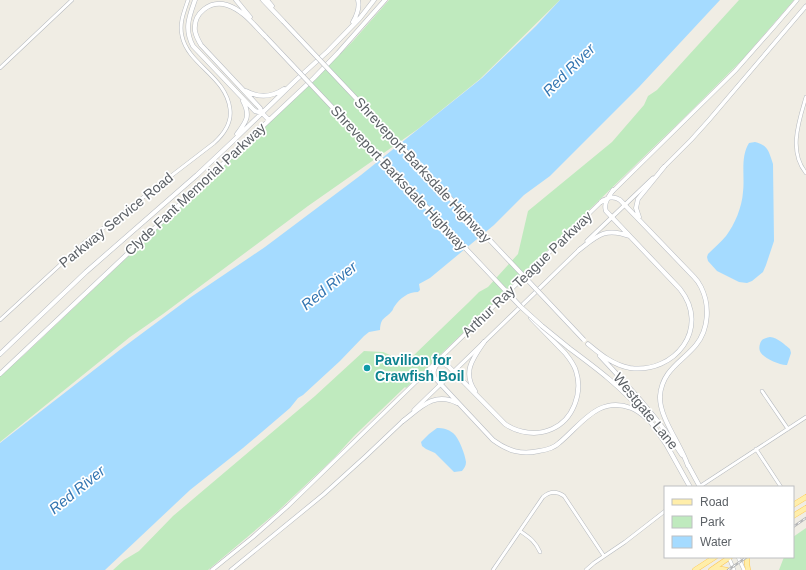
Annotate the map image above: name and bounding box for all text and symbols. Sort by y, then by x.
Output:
water label: Red River [539,39,599,99]
street label: Shreveport-Barksdale Highway [351,94,495,246]
street label: Shreveport Barksdale Highway [328,102,470,254]
street label: Clyde Fant Memorial Parkway [121,119,269,259]
street label: Parkway Service Road [56,169,176,271]
street label: Arthur Ray Teague Parkway [459,208,595,340]
water label: Red River [297,257,361,313]
place label: Pavilion for Crawfish Boil [375,352,464,384]
marker: Pavilion for Crawfish Boil [362,363,372,373]
street label: Westgate Lane [610,369,682,453]
water label: Red River [45,461,109,517]
legend [664,486,794,558]
text: Road [700,495,729,509]
text: Park [700,515,726,529]
text: Water [700,535,732,549]

